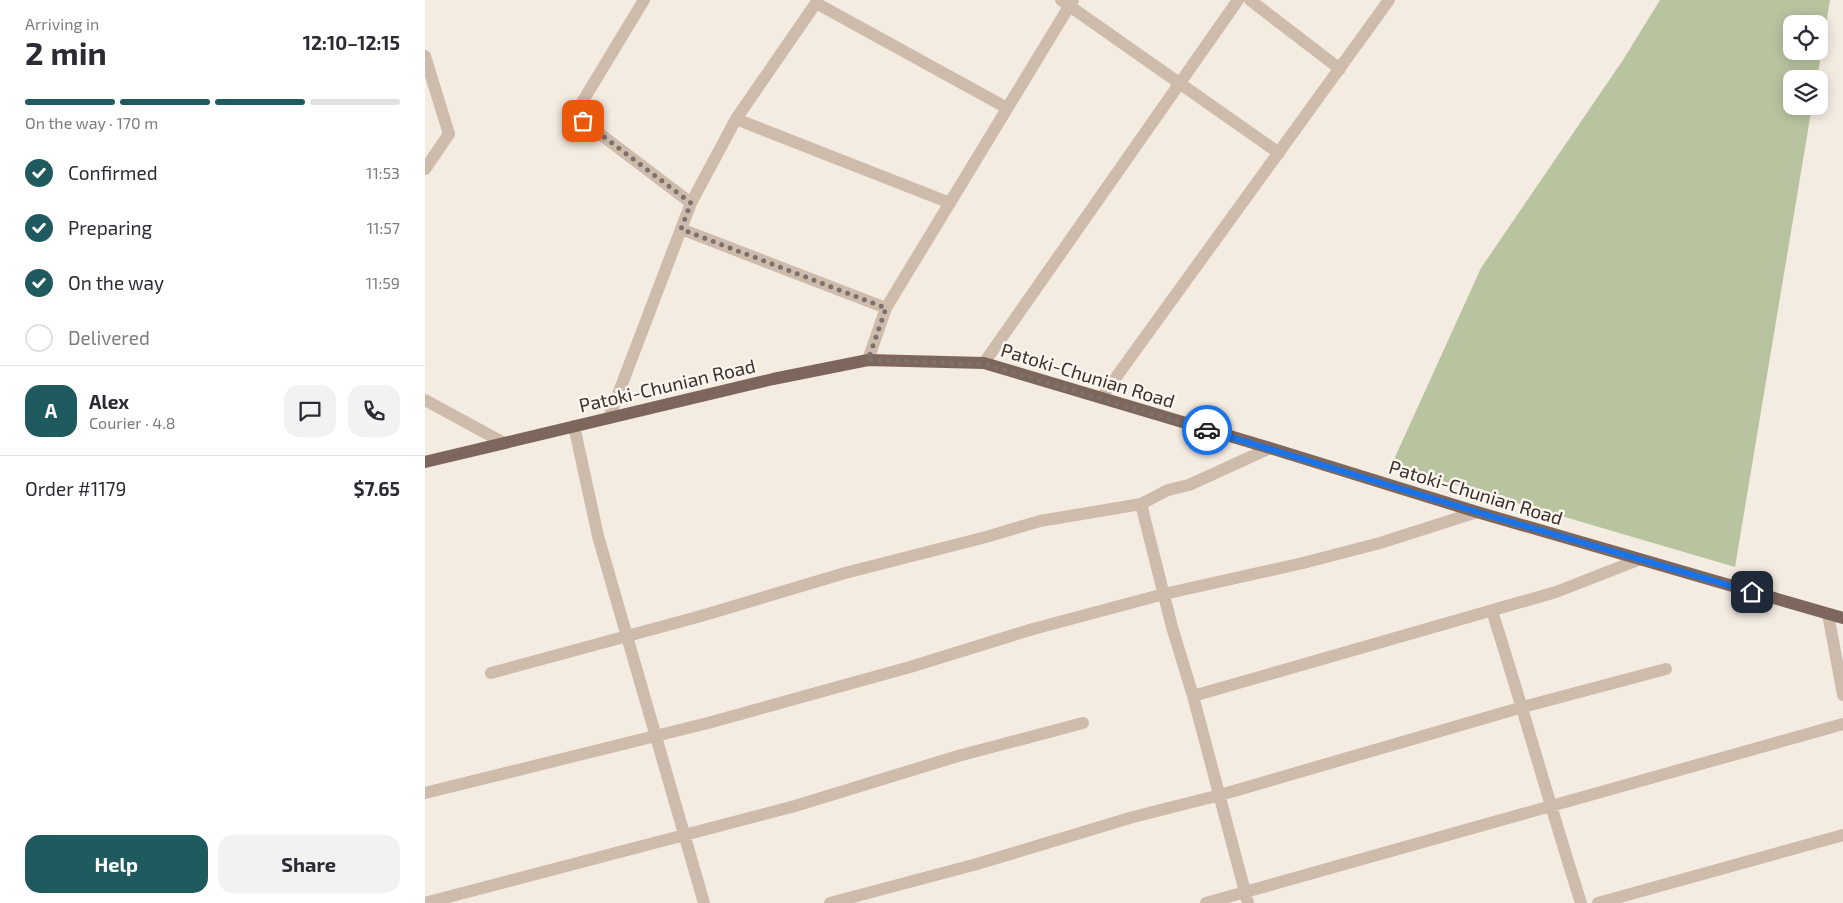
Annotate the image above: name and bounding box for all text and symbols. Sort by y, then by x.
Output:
text: Arriving in [25,14,99,33]
map controls [1783,15,1828,115]
button: locate [1783,15,1828,60]
text: 12:10–12:15 [303,31,400,54]
text: 2 min [25,33,107,71]
button: layers [1783,70,1828,115]
pin [562,100,604,142]
icon: bag [569,107,597,135]
text: On the way · 170 m [25,113,158,132]
icon: check [25,159,53,187]
text: Confirmed [68,161,158,184]
text: 11:53 [366,163,400,182]
icon: check [25,214,53,242]
text: Preparing [68,216,152,239]
text: 11:57 [367,218,400,237]
icon: check [25,269,53,297]
text: On the way [68,271,164,294]
text: 11:59 [366,273,400,292]
text: Delivered [68,326,150,349]
street label: Patoki-Chunian Road [998,338,1178,412]
street label: Patoki-Chunian Road [577,353,757,417]
button: chat [284,385,336,437]
button: phone [348,385,400,437]
text: Alex [89,390,129,413]
text: A [45,399,57,422]
courier [1182,405,1232,455]
text: Courier · 4.8 [89,413,176,432]
icon: car [1193,416,1221,444]
street label: Patoki-Chunian Road [1386,455,1566,529]
text: Order #1179 [25,477,126,500]
text: $7.65 [353,477,400,500]
pin [1731,571,1773,613]
icon: home [1738,578,1766,606]
button: Help [25,835,208,893]
button: Share [218,835,400,893]

